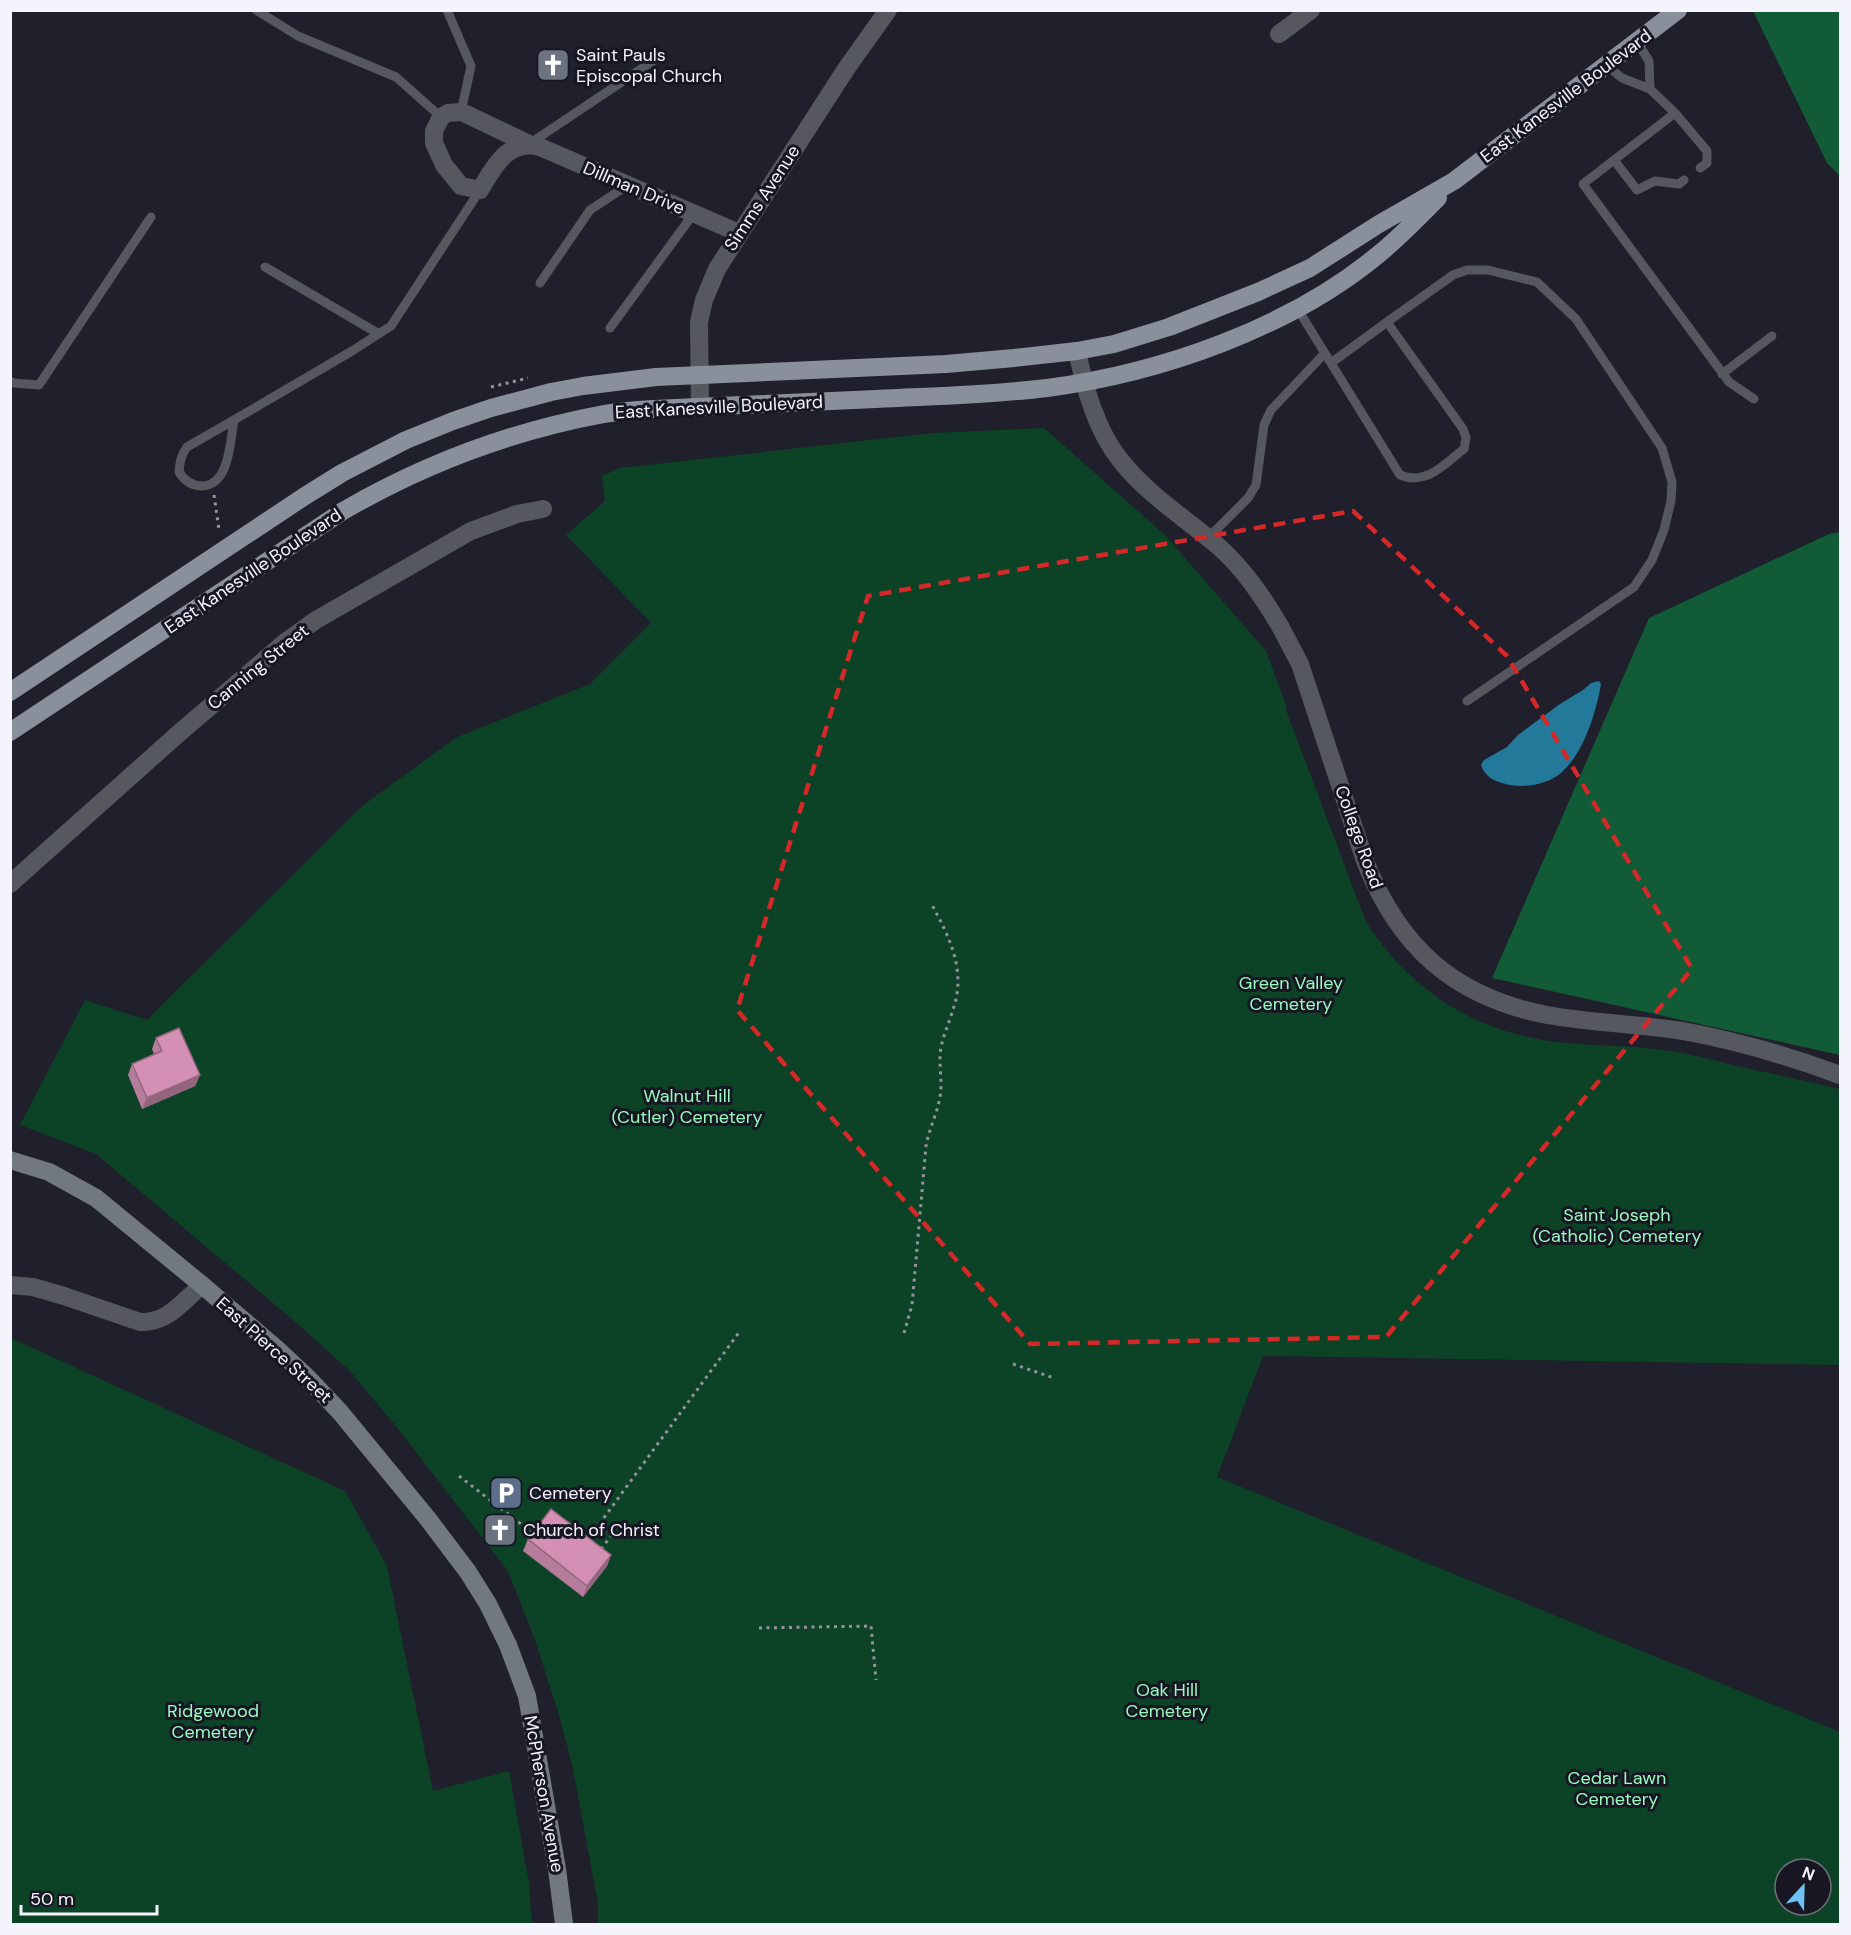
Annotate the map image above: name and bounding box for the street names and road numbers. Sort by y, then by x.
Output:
street label: East Kanesville Boulevard [1476,24,1656,168]
street label: Simms Avenue [719,140,805,256]
street label: Dillman Drive [579,156,689,220]
street label: East Kanesville Boulevard [614,390,824,424]
street label: East Kanesville Boulevard [160,503,346,639]
street label: Canning Street [202,619,314,715]
street label: College Road [1329,782,1389,892]
street label: East Pierce Street [211,1292,337,1408]
street label: McPherson Avenue [518,1714,570,1874]

